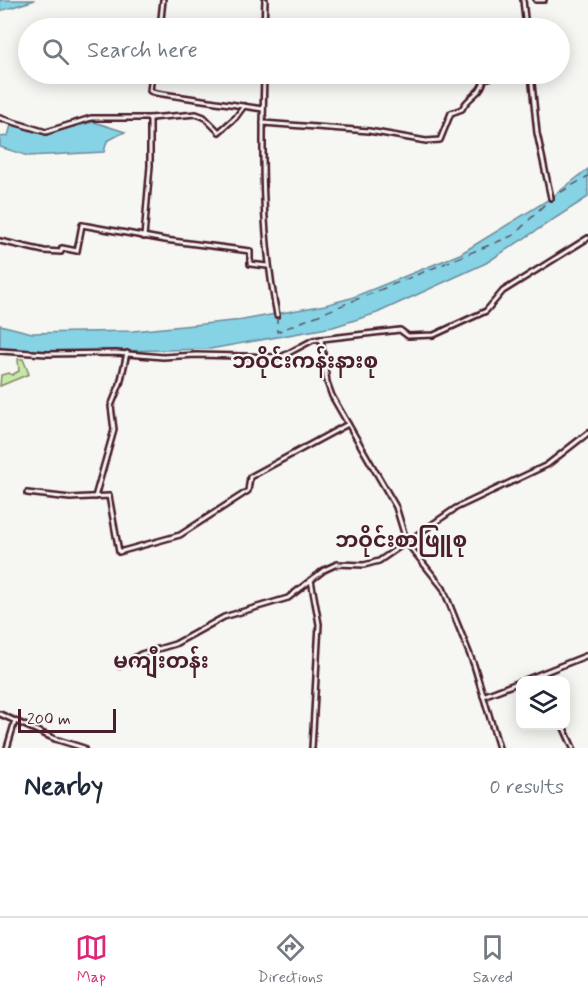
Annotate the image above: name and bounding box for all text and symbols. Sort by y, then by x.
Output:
search box [18,18,570,84]
icon: search [39,35,72,68]
text: Search here [87,37,198,65]
district label: ဘဝိုင်းကန်းနားစု [232,345,378,378]
district label: ဘဝိုင်းစာဖြူစု [335,524,467,557]
district label: မကျီးတန်း [113,645,209,679]
map controls [516,676,570,730]
button: layers [516,676,570,730]
scale bar [18,706,116,734]
text: 200 m [27,709,71,730]
text: Nearby [24,770,103,804]
text: 0 results [490,774,564,801]
tab: Map [75,931,108,988]
tab: Directions [257,931,323,988]
tab: Saved [473,931,513,988]

